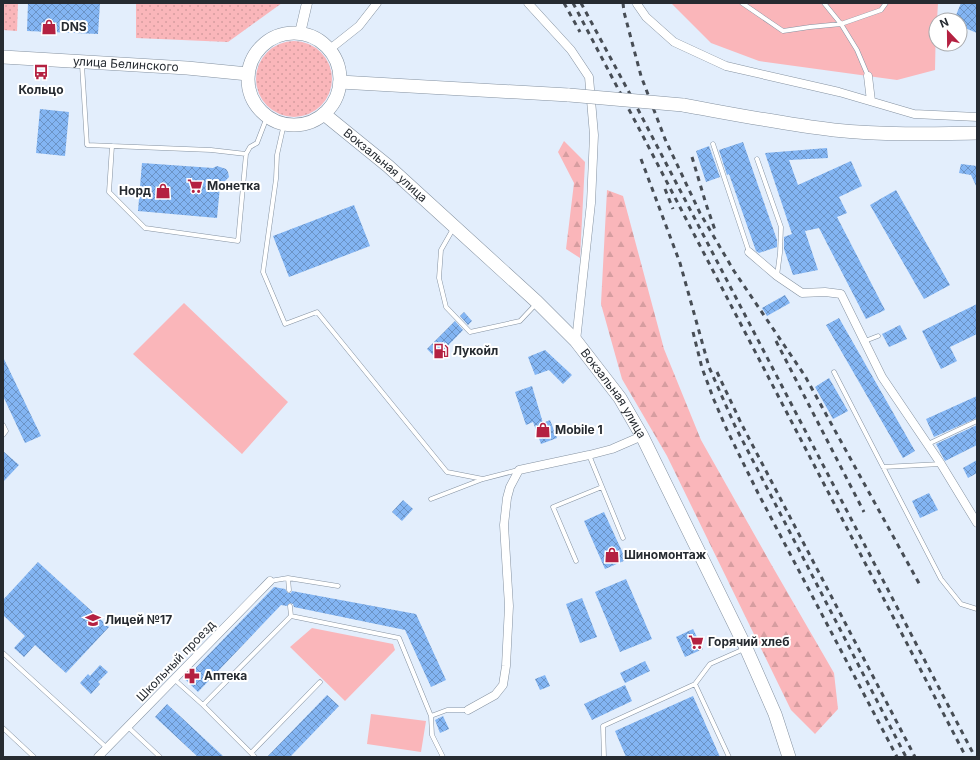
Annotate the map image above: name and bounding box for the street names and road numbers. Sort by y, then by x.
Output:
street label: улица Белинского [72,53,179,74]
street label: Вокзальная улица [341,125,431,205]
street label: Вокзальная улица [578,345,650,441]
street label: Школьный проезд [133,617,219,704]

